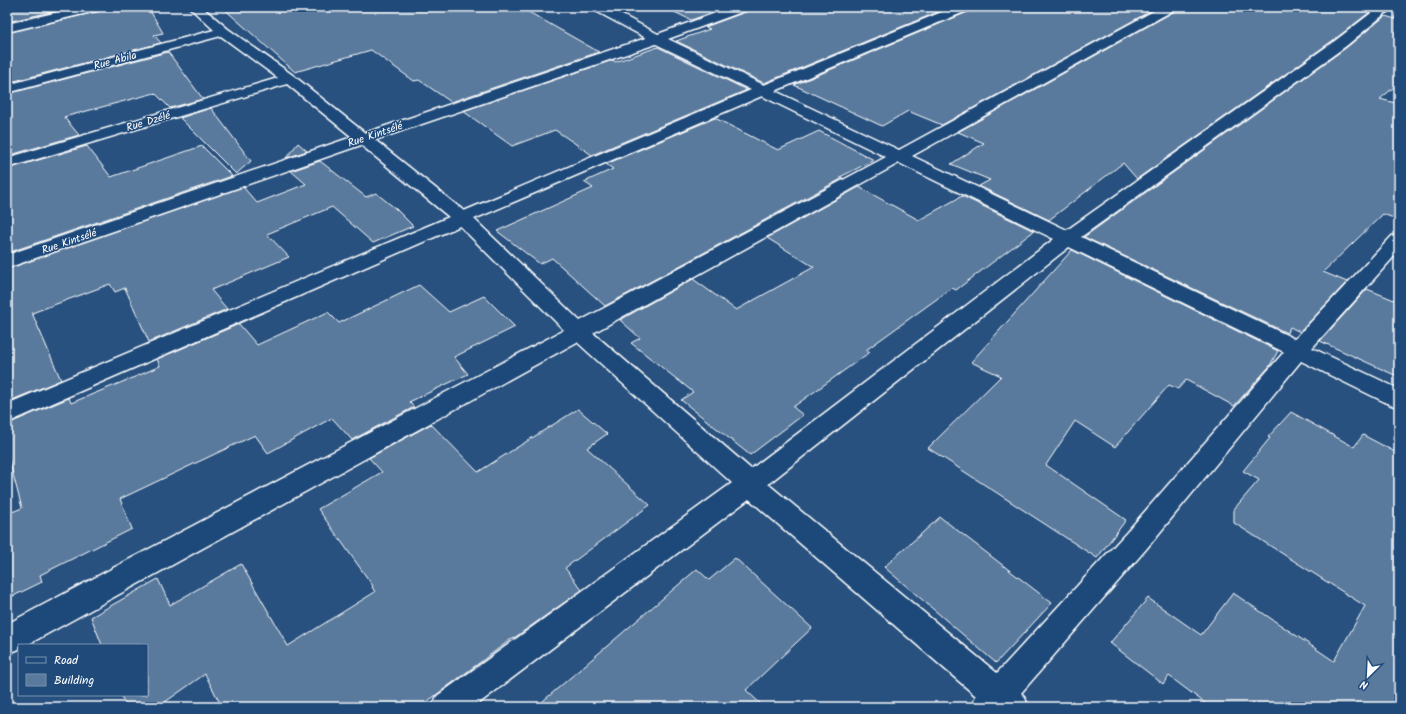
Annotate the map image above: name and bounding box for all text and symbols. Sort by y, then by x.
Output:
street label: Rue Abila [92,47,139,75]
street label: Rue Dzélé [124,106,174,137]
street label: Rue Kintsélé [345,117,406,153]
street label: Rue Kintsélé [39,224,100,260]
legend [18,644,148,696]
text: Road [54,651,79,670]
north arrow [1348,656,1388,696]
text: Building [54,671,94,690]
text: N [1357,675,1371,694]

